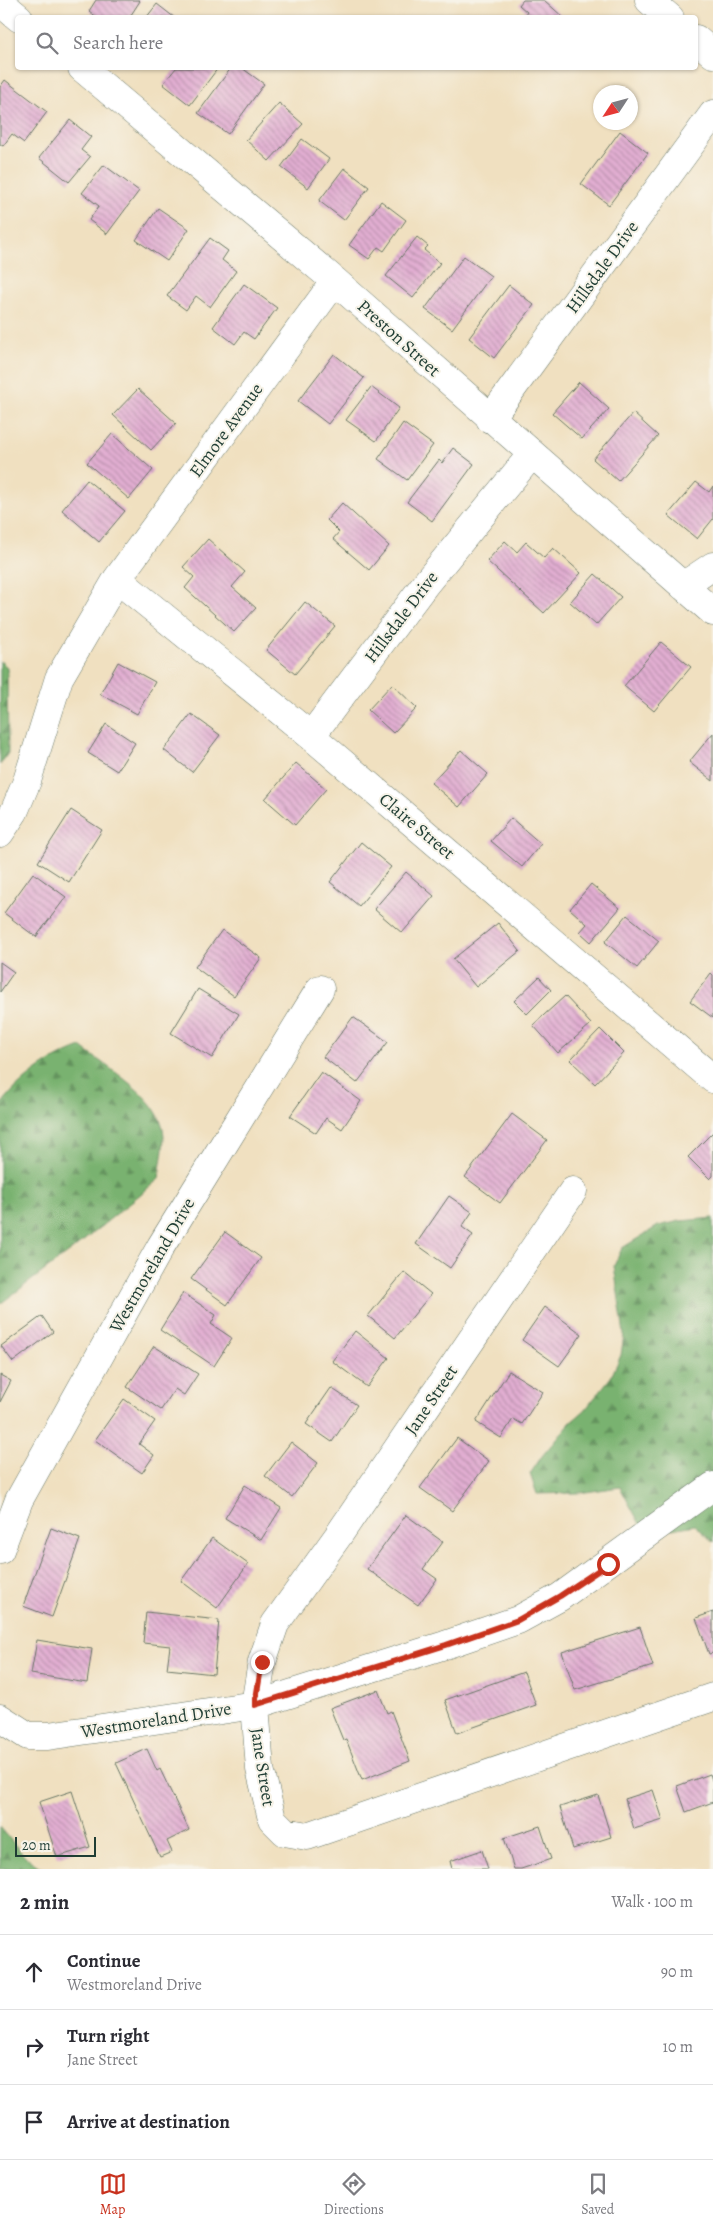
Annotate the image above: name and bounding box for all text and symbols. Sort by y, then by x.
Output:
search box [15,15,698,70]
icon: search [33,29,61,57]
text: Search here [73,30,163,56]
north arrow [593,85,638,130]
street label: Hillsdale Drive [560,216,644,318]
street label: Preston Street [352,294,446,382]
street label: Elmore Avenue [184,378,268,482]
street label: Hillsdale Drive [359,566,443,668]
street label: Claire Street [374,787,460,865]
street label: Westmoreland Drive [103,1193,200,1338]
street label: Jane Street [399,1360,463,1440]
route start [597,1553,620,1576]
route end [251,1651,274,1674]
street label: Westmoreland Drive [78,1696,233,1744]
street label: Jane Street [245,1726,281,1808]
scale bar [15,1834,96,1857]
text: 20 m [22,1836,51,1855]
text: 2 min [20,1888,69,1916]
text: Walk · 100 m [612,1891,693,1913]
text: Continue [67,1948,141,1974]
icon: ahead [20,1958,48,1986]
text: 90 m [661,1961,693,1983]
text: Westmoreland Drive [67,1974,202,1996]
text: Turn right [67,2023,149,2049]
icon: right [20,2033,48,2061]
text: 10 m [663,2036,693,2058]
text: Jane Street [67,2049,138,2071]
icon: arrive [20,2108,48,2136]
text: Arrive at destination [67,2109,230,2135]
tab: Map [99,2170,127,2219]
tab: Directions [324,2170,384,2219]
tab: Saved [581,2170,614,2219]

